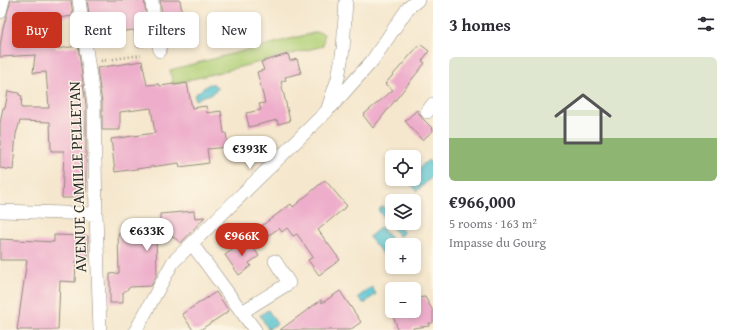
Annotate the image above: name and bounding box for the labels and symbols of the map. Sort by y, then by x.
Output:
street label: AVENUE CAMILLE PELLETAN [62,80,92,273]
pin: €393K [222,136,278,170]
pin: €633K [119,218,175,252]
pin: €966K [214,223,270,257]

